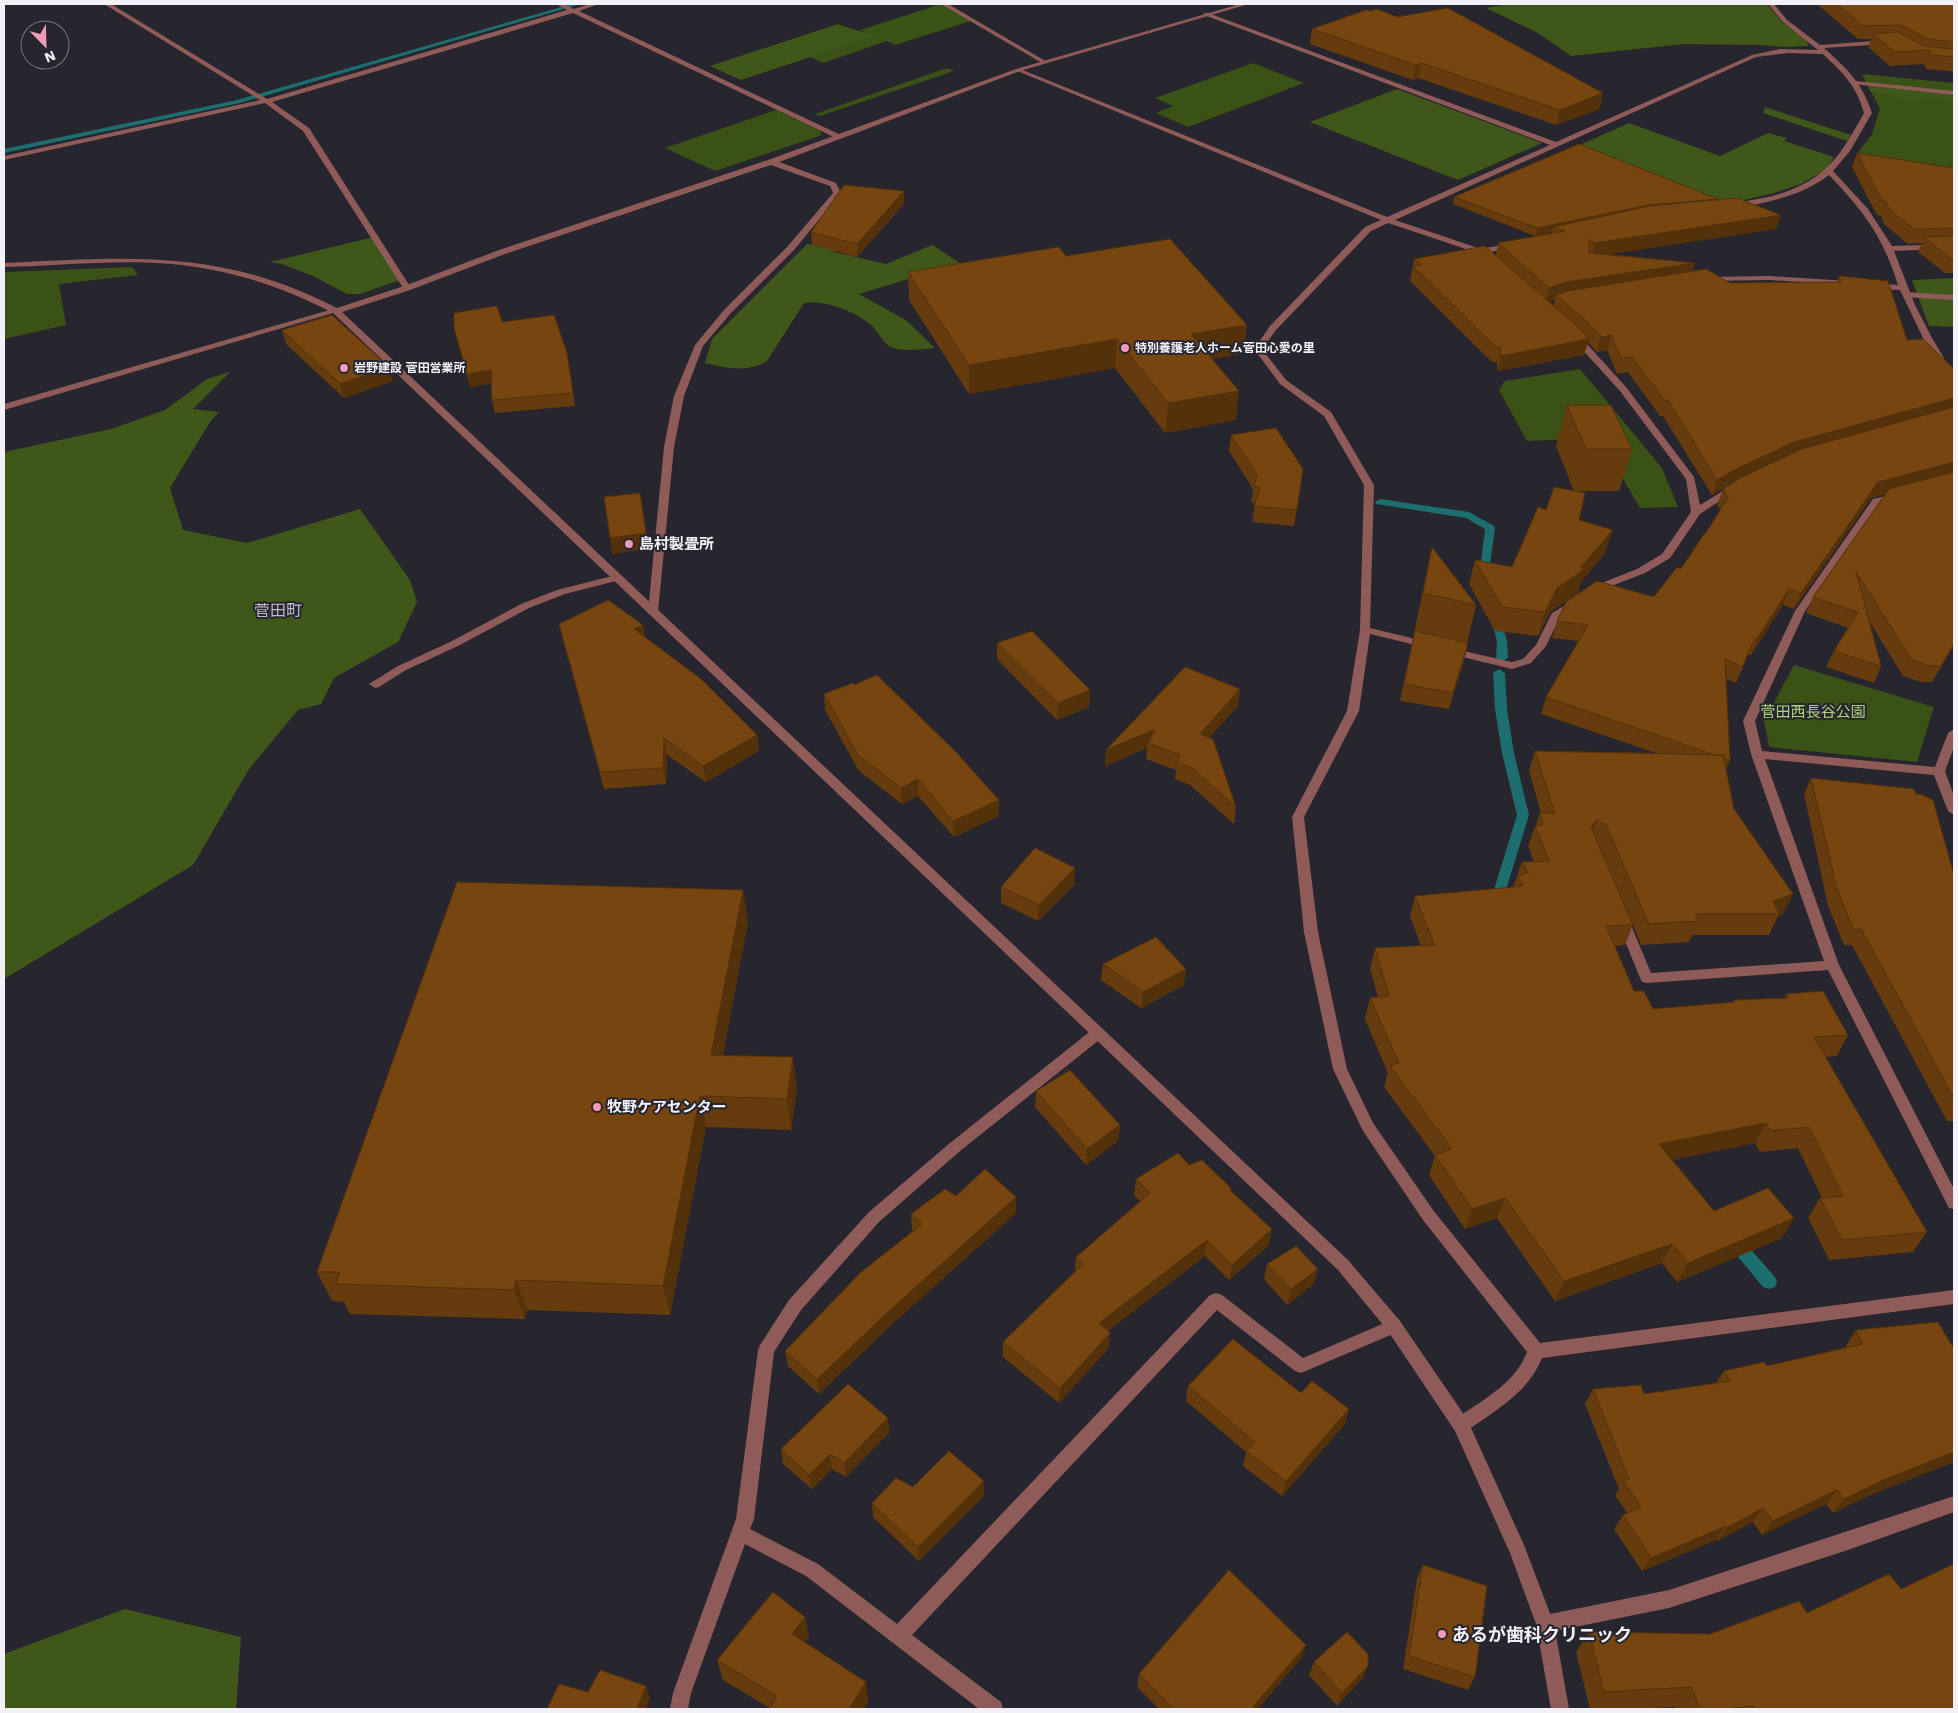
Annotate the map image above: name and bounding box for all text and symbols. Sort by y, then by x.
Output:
north arrow [20,20,70,70]
text: N [42,48,58,66]
place label: 特別養護老人ホーム菅田心愛の里 [1135,341,1315,355]
marker: 特別養護老人ホーム菅田心愛の里 [1119,342,1131,354]
place label: 岩野建設 菅田営業所 [354,361,465,375]
marker: 岩野建設 菅田営業所 [338,362,350,374]
place label: 島村製畳所 [639,535,714,553]
marker: 島村製畳所 [623,538,635,550]
district label: 菅田町 [254,601,302,620]
park label: 菅田西長谷公園 [1760,703,1866,721]
place label: 牧野ケアセンター [607,1098,727,1116]
marker: 牧野ケアセンター [591,1101,603,1113]
place label: あるが歯科クリニック [1452,1624,1632,1645]
marker: あるが歯科クリニック [1436,1628,1448,1640]

